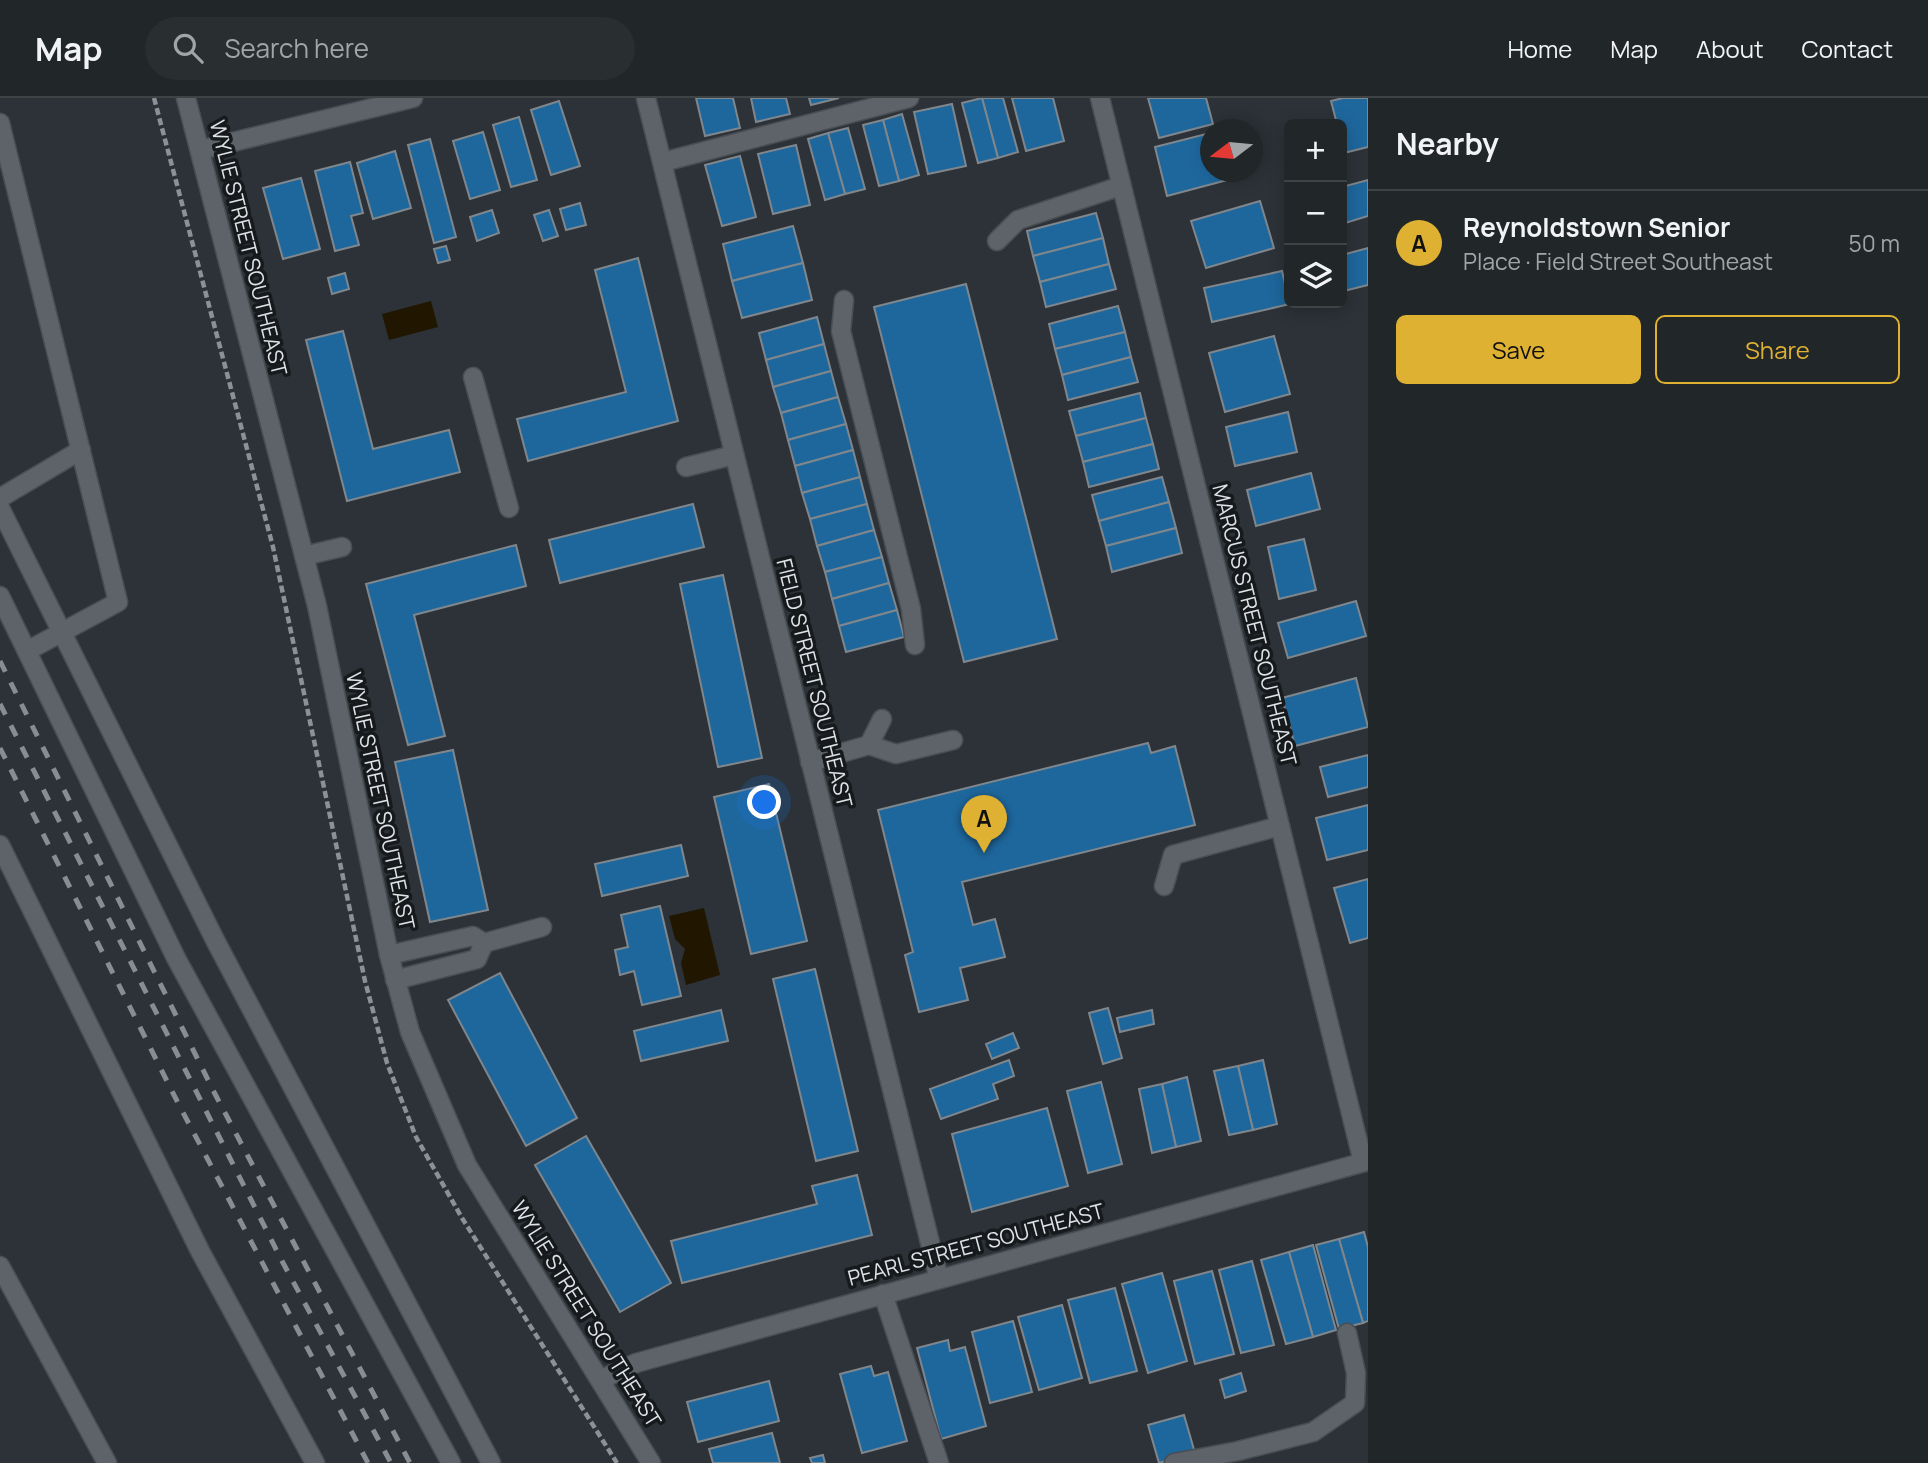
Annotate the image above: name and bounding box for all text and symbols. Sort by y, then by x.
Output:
search box [145,17,635,80]
text: Map [35,26,103,71]
icon: search [169,29,207,67]
text: Search here [225,30,369,66]
text: Home [1507,32,1572,65]
text: Map [1610,32,1658,65]
text: About [1696,32,1764,65]
text: Contact [1802,32,1893,65]
street label: WYLIE STREET SOUTHEAST [204,117,294,379]
north arrow [1200,119,1263,182]
map controls [1284,119,1347,308]
button: + [1284,119,1347,182]
text: Nearby [1396,123,1499,164]
button: − [1284,182,1347,245]
text: Reynoldstown Senior [1463,209,1730,245]
text: A [1411,227,1427,259]
text: 50 m [1849,227,1900,259]
button: layers [1284,245,1347,308]
text: Place · Field Street Southeast [1463,245,1773,277]
button: Save [1396,315,1641,384]
button: Share [1655,315,1900,384]
street label: MARCUS STREET SOUTHEAST [1206,481,1304,769]
street label: FIELD STREET SOUTHEAST [771,555,860,810]
street label: WYLIE STREET SOUTHEAST [340,670,422,932]
your location [747,785,781,819]
pin: A [961,795,1007,853]
street label: WYLIE STREET SOUTHEAST [506,1195,668,1432]
street label: PEARL STREET SOUTHEAST [845,1196,1107,1292]

